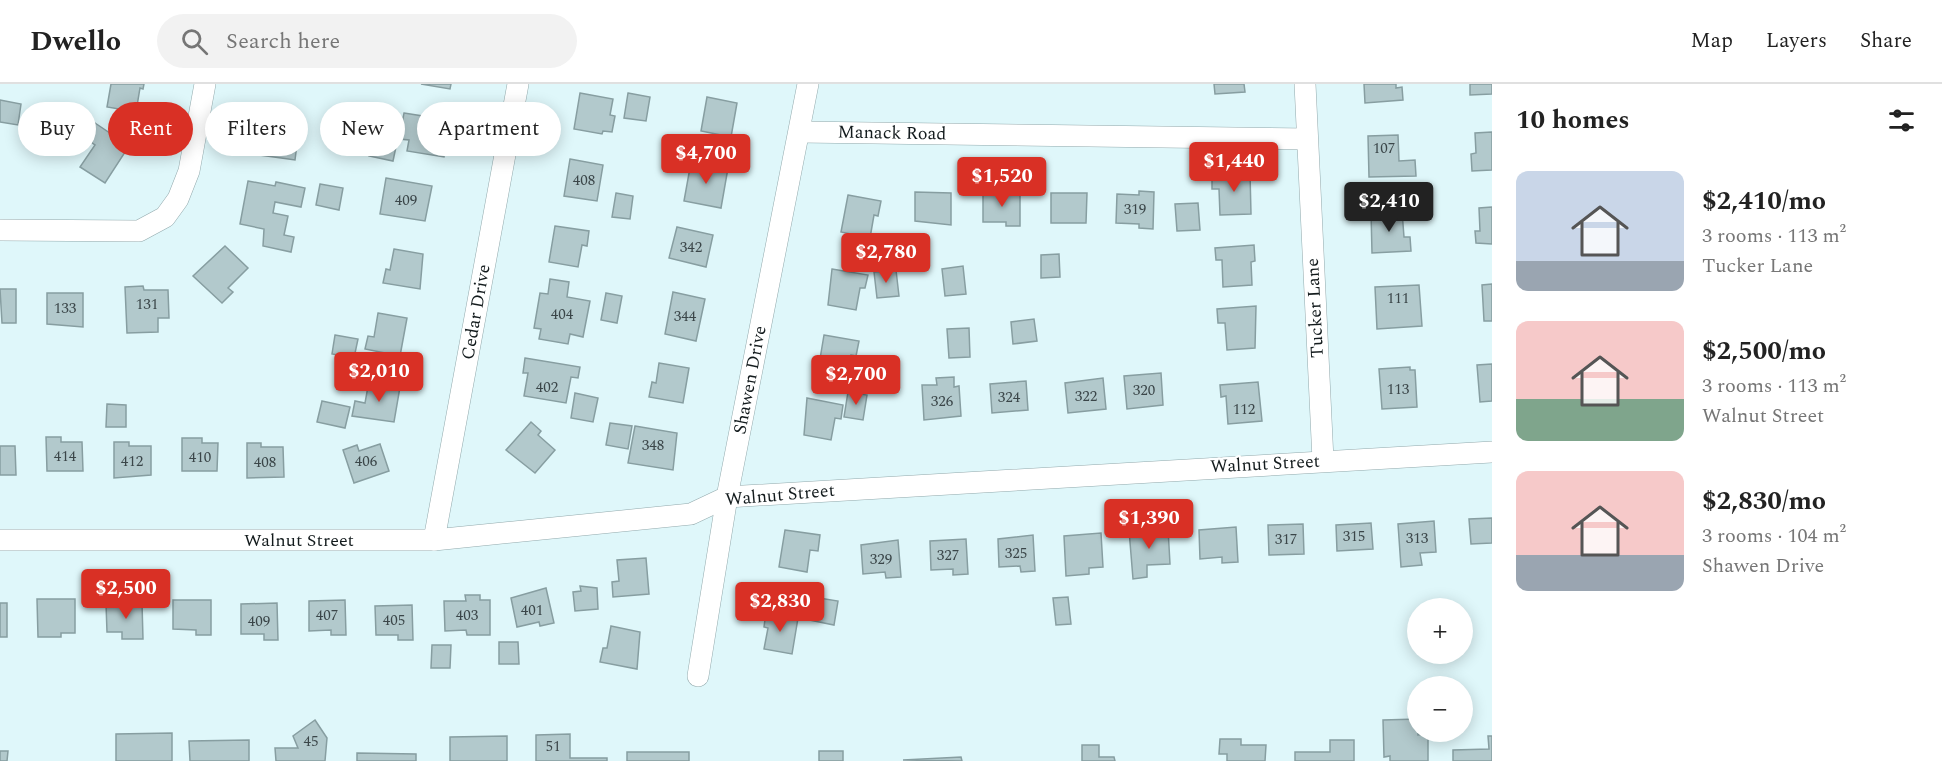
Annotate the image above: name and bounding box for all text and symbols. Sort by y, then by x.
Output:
search box [157,14,577,68]
text: Dwello [30,20,121,63]
icon: search [178,25,211,58]
text: Search here [226,25,340,58]
text: Map [1691,25,1733,57]
text: Layers [1766,25,1827,57]
text: Share [1860,25,1912,57]
text: 10 homes [1516,100,1630,140]
chip: Buy [18,102,96,156]
chip: Rent [108,102,193,156]
chip: Filters [205,102,308,156]
chip: New [320,102,405,156]
chip: Apartment [417,102,561,156]
icon: filters [1885,104,1918,137]
street label: Manack Road [837,119,947,147]
pin: $4,700 [657,134,755,185]
house number: 107 [1373,137,1395,160]
text: $4,700 [675,138,737,168]
pin: $1,440 [1185,142,1283,193]
text: $1,440 [1203,146,1265,176]
pin: $1,520 [953,157,1051,208]
text: $1,520 [971,161,1033,191]
house number: 408 [573,169,595,192]
text: $2,410/mo [1702,181,1826,221]
pin: $2,410 [1340,182,1438,233]
text: $2,410 [1358,186,1420,216]
house number: 409 [395,189,417,212]
icon: home [1564,195,1636,267]
house number: 319 [1124,198,1146,221]
text: 3 rooms · 113 m² [1702,221,1846,251]
pin: $2,780 [837,233,935,284]
house number: 342 [680,236,702,259]
text: $2,780 [855,237,917,267]
text: Tucker Lane [1702,251,1813,281]
street label: Tucker Lane [1299,257,1331,359]
street label: Cedar Drive [454,262,498,362]
house number: 111 [1387,287,1409,310]
house number: 131 [136,293,158,316]
house number: 133 [54,297,77,320]
house number: 404 [551,303,574,326]
house number: 344 [674,305,697,328]
street label: Shawen Drive [726,323,774,437]
text: $2,500/mo [1702,331,1826,371]
icon: home [1564,345,1636,417]
pin: $2,010 [330,352,428,403]
pin: $2,700 [807,355,905,406]
text: $2,010 [348,356,410,386]
text: $2,700 [825,359,887,389]
text: 3 rooms · 113 m² [1702,371,1846,401]
house number: 402 [536,376,558,399]
house number: 113 [1387,378,1410,401]
house number: 320 [1133,379,1155,402]
house number: 322 [1075,385,1097,408]
house number: 324 [998,386,1021,409]
house number: 326 [931,390,954,413]
house number: 112 [1233,398,1255,421]
text: Walnut Street [1702,401,1824,431]
house number: 348 [642,434,664,457]
house number: 414 [54,445,77,468]
house number: 410 [189,446,211,469]
street label: Walnut Street [1209,448,1321,480]
house number: 412 [121,450,143,473]
house number: 406 [355,450,378,473]
house number: 408 [254,451,276,474]
street label: Walnut Street [724,477,836,513]
text: $2,830/mo [1702,481,1826,521]
icon: home [1564,495,1636,567]
pin: $1,390 [1100,499,1198,550]
text: $1,390 [1118,503,1180,533]
text: 3 rooms · 104 m² [1702,521,1846,551]
house number: 315 [1343,525,1365,548]
street label: Walnut Street [244,527,354,554]
house number: 313 [1406,527,1429,550]
house number: 317 [1275,528,1297,551]
house number: 325 [1005,542,1027,565]
house number: 327 [937,544,959,567]
house number: 329 [870,548,892,571]
text: Shawen Drive [1702,551,1824,581]
pin: $2,500 [77,569,175,620]
text: $2,500 [95,573,157,603]
pin: $2,830 [731,582,829,633]
text: $2,830 [749,586,811,616]
map controls [1407,598,1473,742]
button: + [1407,598,1473,664]
house number: 401 [521,599,543,622]
house number: 407 [316,604,338,627]
house number: 403 [456,604,479,627]
house number: 405 [383,609,405,632]
house number: 409 [248,610,270,633]
button: − [1407,676,1473,742]
house number: 45 [303,730,319,753]
house number: 51 [545,735,561,758]

